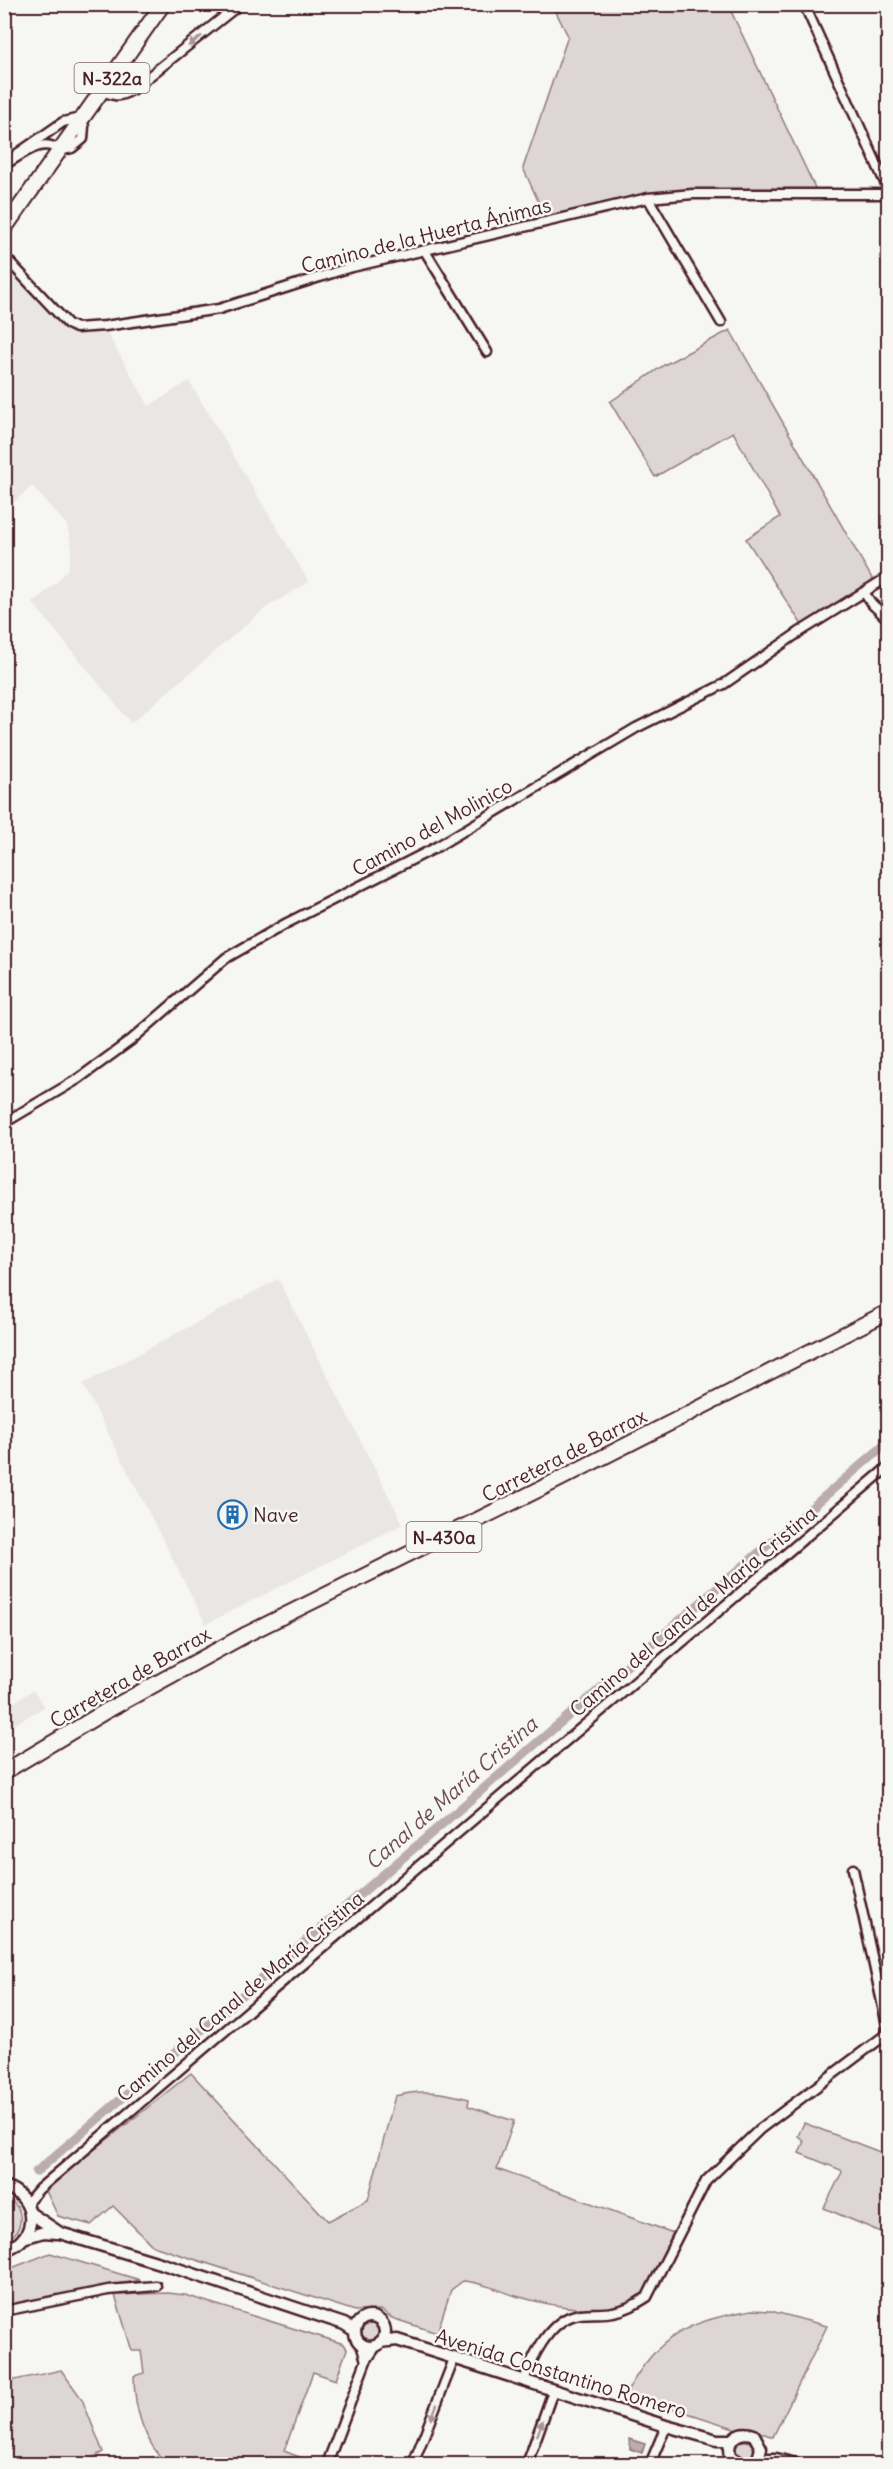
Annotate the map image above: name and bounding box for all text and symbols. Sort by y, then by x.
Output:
one-way arrow [187,34,202,46]
road number: N-322a [74,63,150,93]
street label: Camino de la Huerta Ánimas [298,192,554,278]
street label: Camino del Molinico [348,773,516,881]
street label: Carretera de Barrax [478,1403,651,1507]
building icon: Nave [216,1498,248,1530]
street label: Camino del Canal de María Cristina [564,1500,822,1722]
place label: Nave [253,1502,299,1527]
road number: N-430a [406,1522,482,1552]
street label: Carretera de Barrax [45,1621,215,1733]
water label: Canal de María Cristina [359,1710,543,1875]
street label: Camino del Canal de María Cristina [111,1885,369,2107]
street label: Avenida Constantino Romero [432,2323,690,2423]
one-way arrow [428,2403,438,2421]
one-way arrow [536,2419,546,2437]

